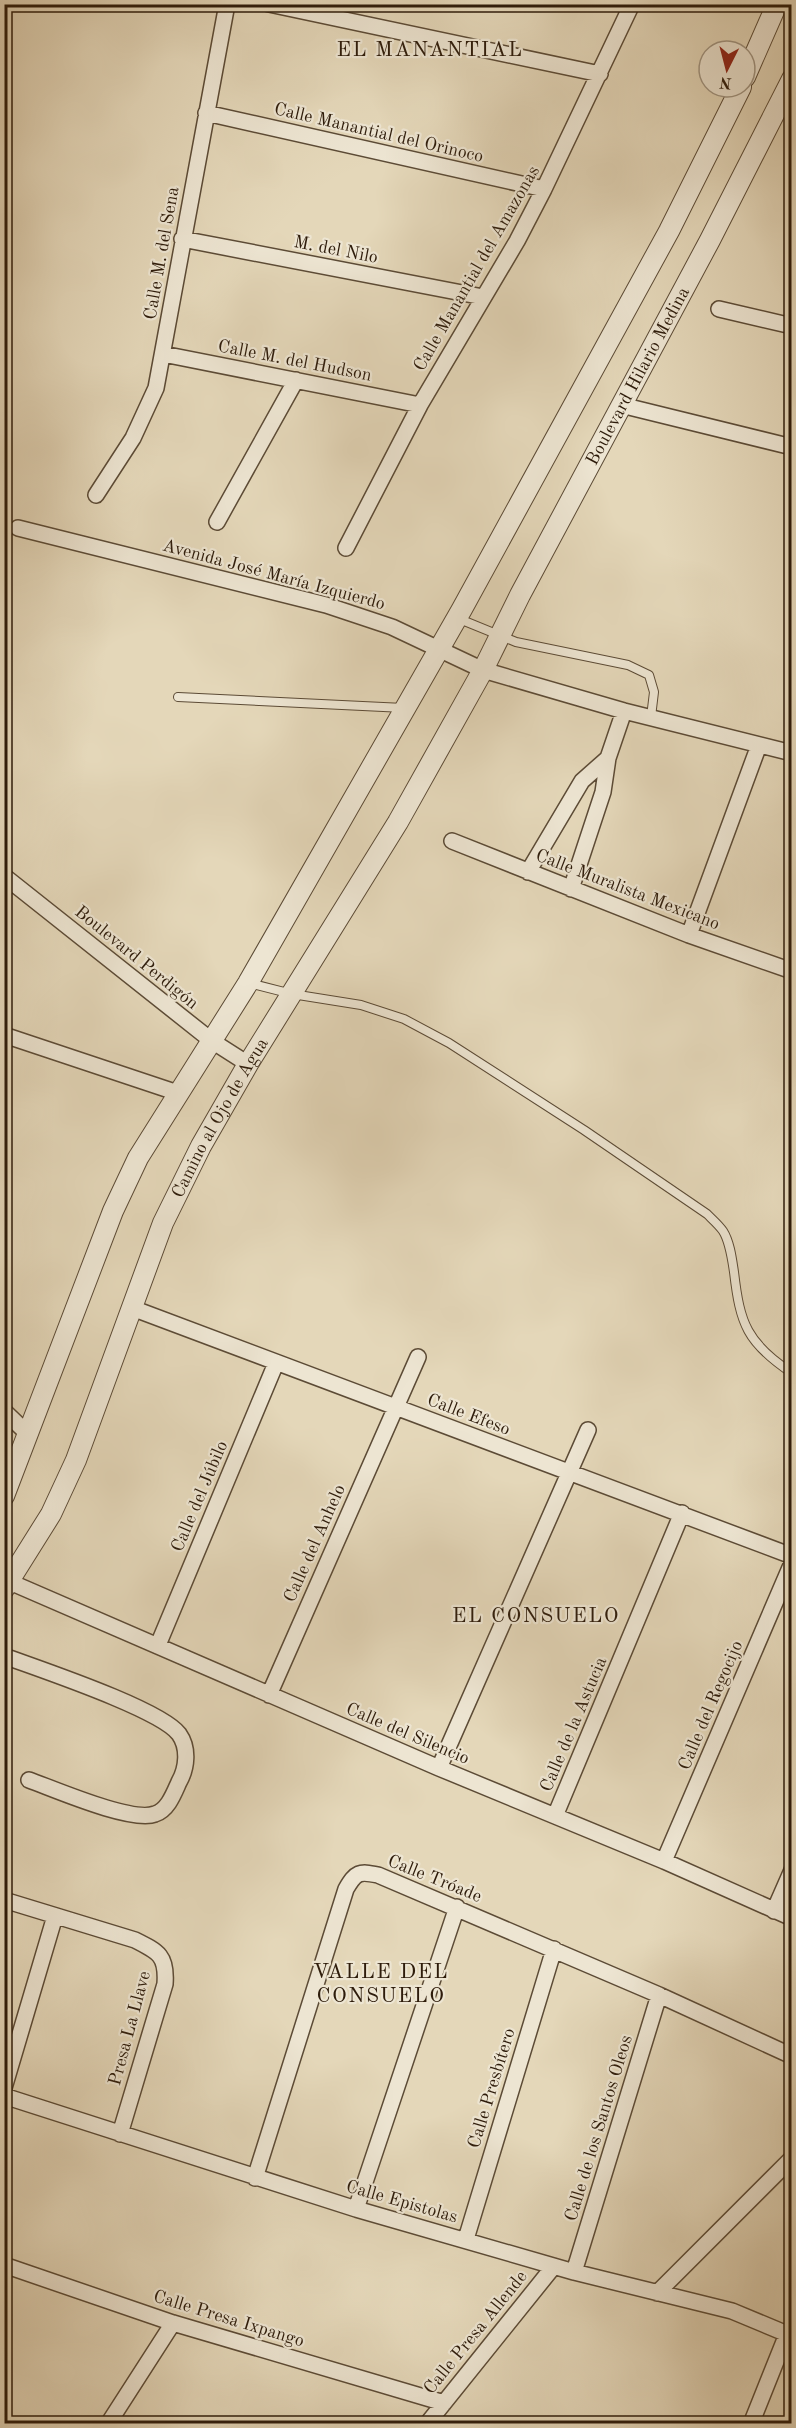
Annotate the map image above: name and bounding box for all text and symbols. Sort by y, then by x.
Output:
north arrow [697,39,757,99]
district label: EL MANANTIAL [336,40,524,61]
text: N [718,73,733,91]
street label: Calle Manantial del Orinoco [272,100,485,166]
street label: Calle Manantial del Amazonas [411,163,543,374]
street label: Calle M. del Sena [141,185,183,321]
street label: M. del Nilo [292,233,379,267]
street label: Boulevard Hilario Medina [583,284,693,468]
street label: Calle M. del Hudson [216,337,374,385]
street label: Avenida José María Izquierdo [160,537,387,613]
street label: Calle Muralista Mexicano [533,846,722,933]
street label: Boulevard Perdigón [71,903,202,1013]
street label: Camino al Ojo de Agua [169,1035,272,1201]
street label: Calle Efeso [425,1391,513,1439]
street label: Calle del Júbilo [168,1438,231,1555]
street label: Calle del Anhelo [281,1482,349,1605]
district label: EL CONSUELO [452,1606,620,1627]
street label: Calle del Regocijo [676,1638,746,1773]
street label: Calle de la Astucia [537,1654,610,1794]
street label: Calle del Silencio [343,1700,472,1768]
street label: Calle Tróade [385,1852,484,1906]
district label: VALLE DEL CONSUELO [313,1962,449,2007]
street label: Presa La Llave [106,1969,154,2087]
street label: Calle Presbítero [465,2026,519,2151]
street label: Calle de los Santos Oleos [562,2033,636,2224]
street label: Calle Epistolas [344,2177,460,2227]
street label: Calle Presa Allende [421,2268,531,2398]
street label: Calle Presa Ixpango [151,2287,306,2350]

